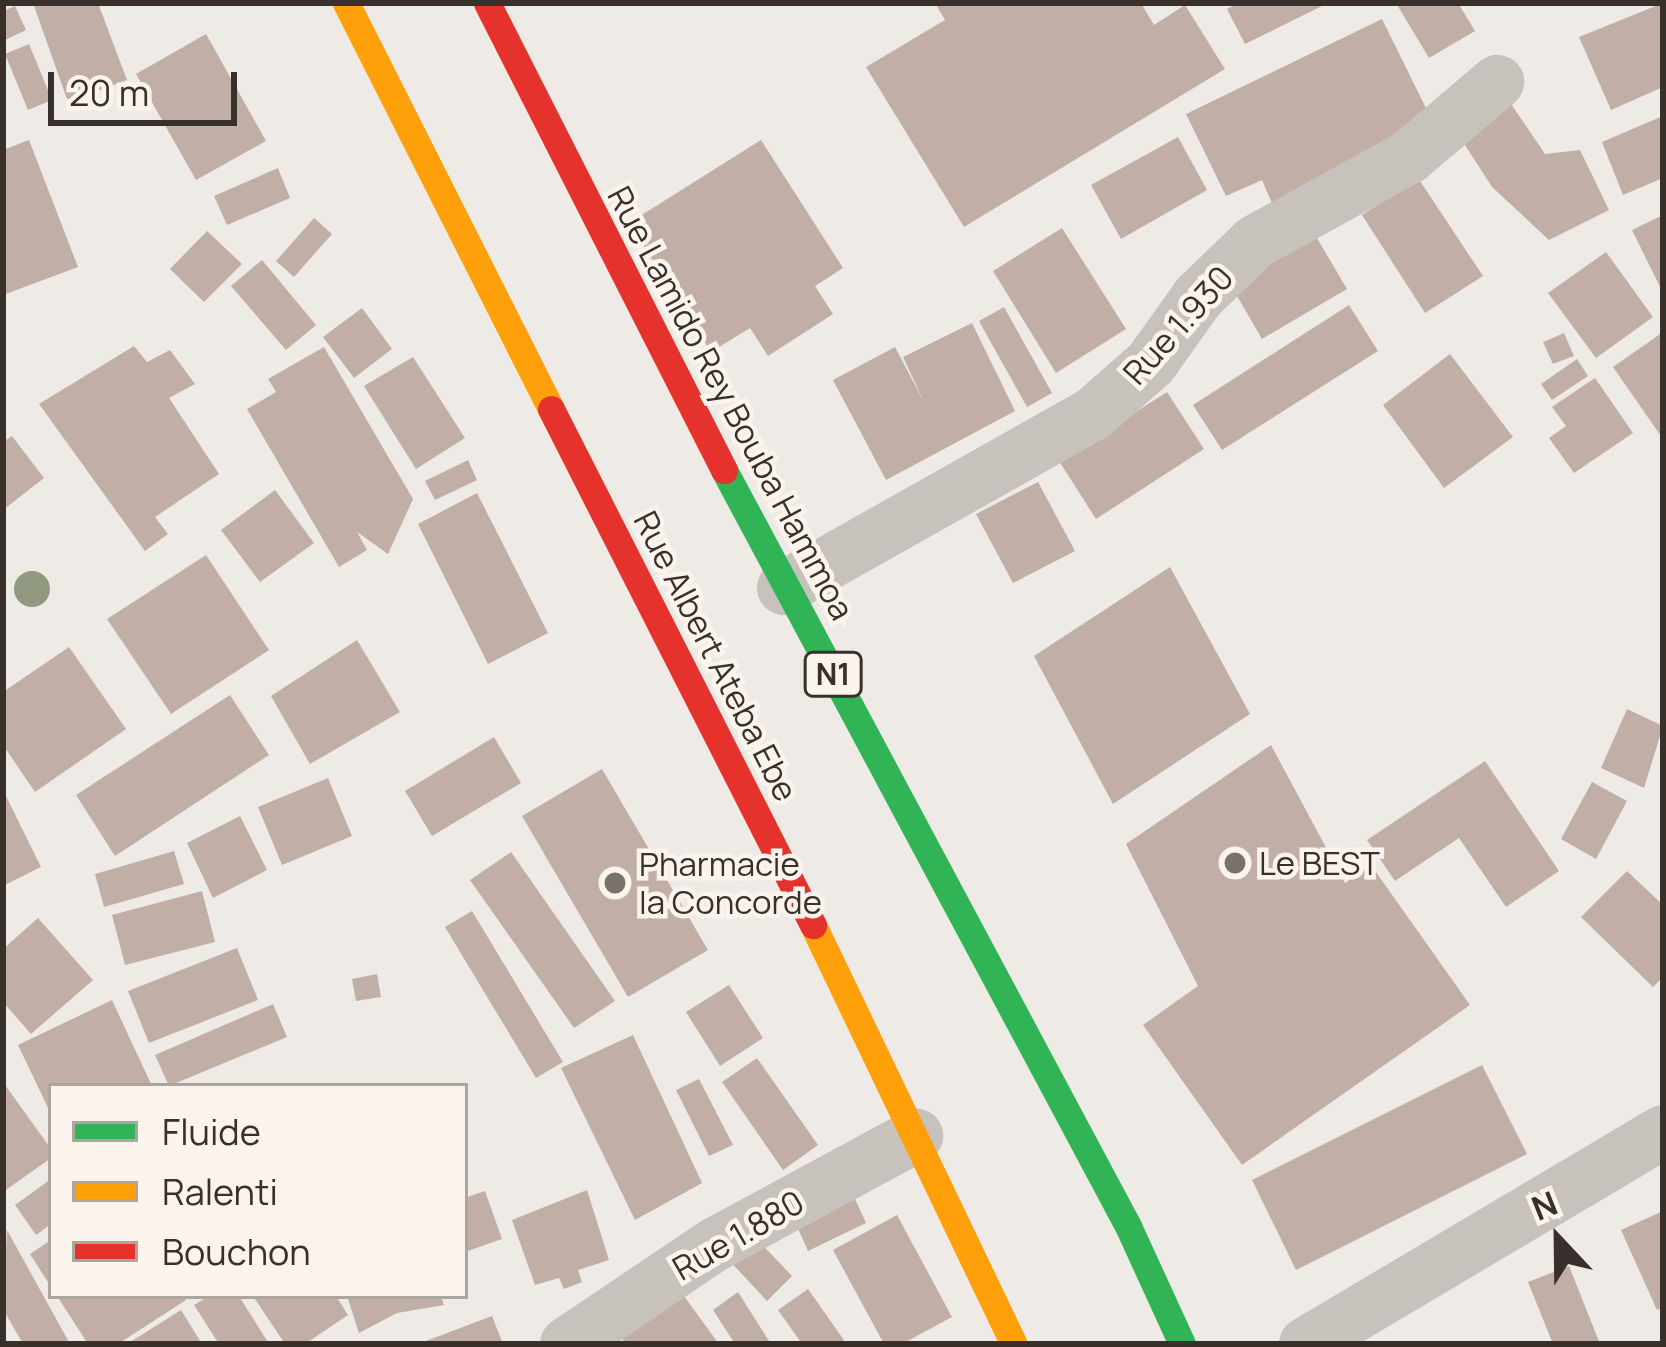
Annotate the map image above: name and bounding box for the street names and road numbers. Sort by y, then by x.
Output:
street label: Rue Lamido Rey Bouba Hammoa [600,180,862,626]
street label: Rue 1.930 [1115,258,1241,392]
street label: Rue Albert Ateba Ebe [626,505,806,807]
road number: N1 [803,650,863,698]
street label: Rue 1.880 [665,1182,811,1288]

